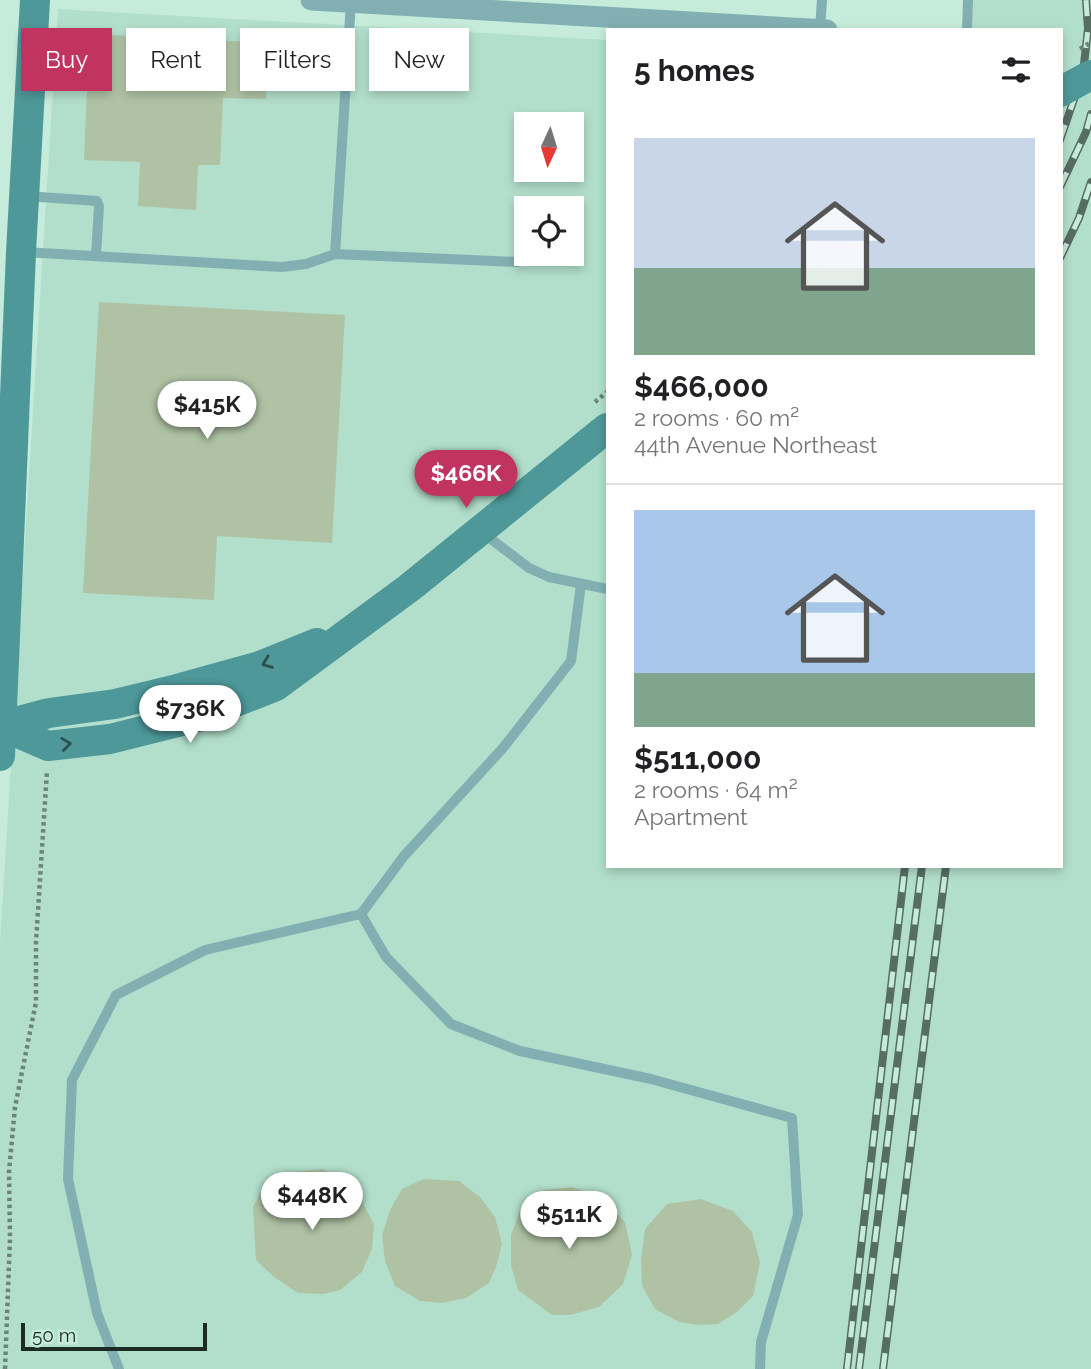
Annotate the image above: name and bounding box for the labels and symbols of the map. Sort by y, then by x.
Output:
north arrow [514,112,584,182]
pin: $415K [158,382,256,441]
pin: $466K [417,450,515,510]
one-way arrow [261,654,273,668]
pin: $736K [141,686,239,745]
one-way arrow [60,737,72,752]
pin: $448K [263,1172,361,1232]
pin: $511K [520,1192,618,1251]
scale bar [21,1320,206,1352]

